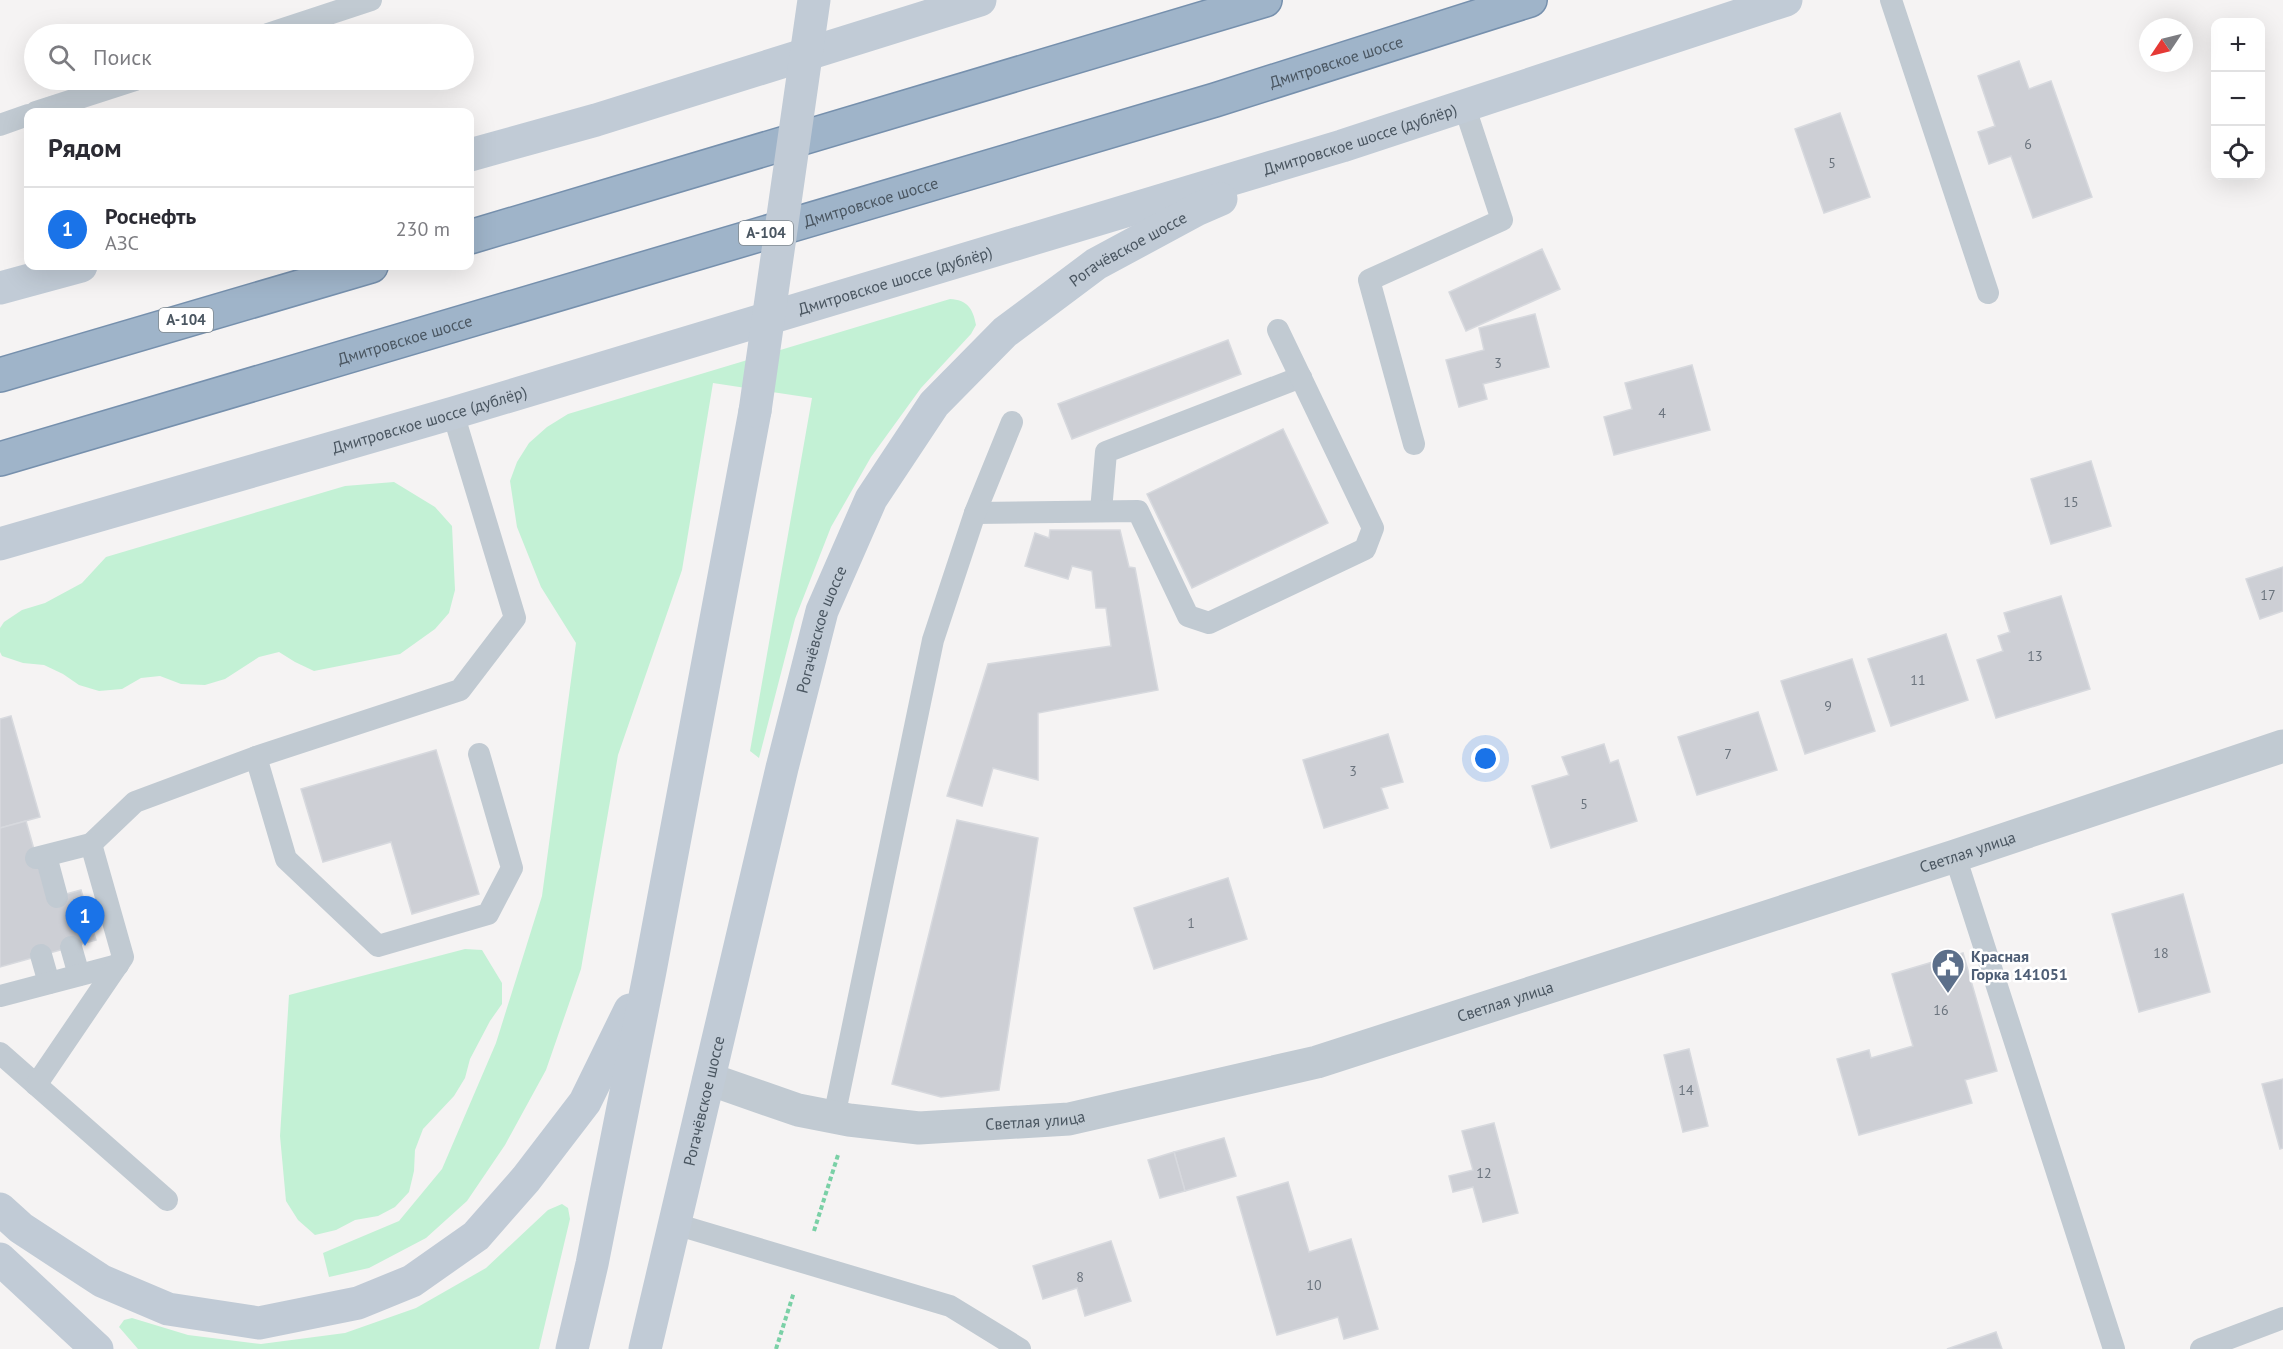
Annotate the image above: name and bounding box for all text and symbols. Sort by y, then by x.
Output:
north arrow [2139,18,2193,72]
map controls [2211,18,2265,180]
button: + [2211,18,2265,72]
search box [24,24,474,90]
street label: Дмитровское шоссе [1267,31,1406,92]
icon: search [45,41,78,74]
text: Поиск [93,43,152,71]
button: − [2211,72,2265,126]
street label: Дмитровское шоссе (дублёр) [1261,99,1459,179]
button: locate [2211,126,2265,180]
text: Рядом [48,131,122,164]
house number: 6 [2024,135,2032,153]
house number: 5 [1828,154,1836,172]
street label: Дмитровское шоссе [801,172,940,231]
text: Роснефть [105,202,196,230]
street label: Рогачёвское шоссе [1065,207,1190,291]
text: 1 [62,216,73,242]
text: 230 m [396,216,450,242]
road number: А-104 [739,221,793,245]
text: АЗС [105,230,139,256]
street label: Дмитровское шоссе (дублёр) [795,242,995,319]
road number: А-104 [159,308,213,332]
street label: Дмитровское шоссе [335,310,474,369]
house number: 3 [1494,354,1502,372]
street label: Дмитровское шоссе (дублёр) [330,381,529,457]
house number: 4 [1658,404,1666,422]
house number: 15 [2063,493,2079,511]
street label: Рогачёвское шоссе [791,563,851,695]
house number: 17 [2260,586,2276,604]
house number: 13 [2027,647,2043,665]
house number: 11 [1910,671,1926,689]
house number: 9 [1824,697,1832,715]
your location [1471,744,1500,773]
house number: 7 [1724,745,1732,763]
house number: 3 [1349,762,1357,780]
house number: 5 [1580,795,1588,813]
street label: Светлая улица [1917,826,2018,877]
pin: 1 [66,896,104,946]
house number: 1 [1187,914,1195,932]
house number: 18 [2153,944,2169,962]
place label: Красная Горка 141051 [1971,946,2068,984]
public building icon: Красная Горка 141051 [1930,947,1966,994]
street label: Светлая улица [1454,976,1556,1026]
house number: 16 [1933,1001,1949,1019]
street label: Рогачёвское шоссе [679,1034,728,1168]
house number: 14 [1678,1081,1694,1099]
street label: Светлая улица [985,1106,1087,1134]
house number: 12 [1476,1164,1492,1182]
house number: 8 [1076,1268,1084,1286]
house number: 10 [1306,1276,1322,1294]

